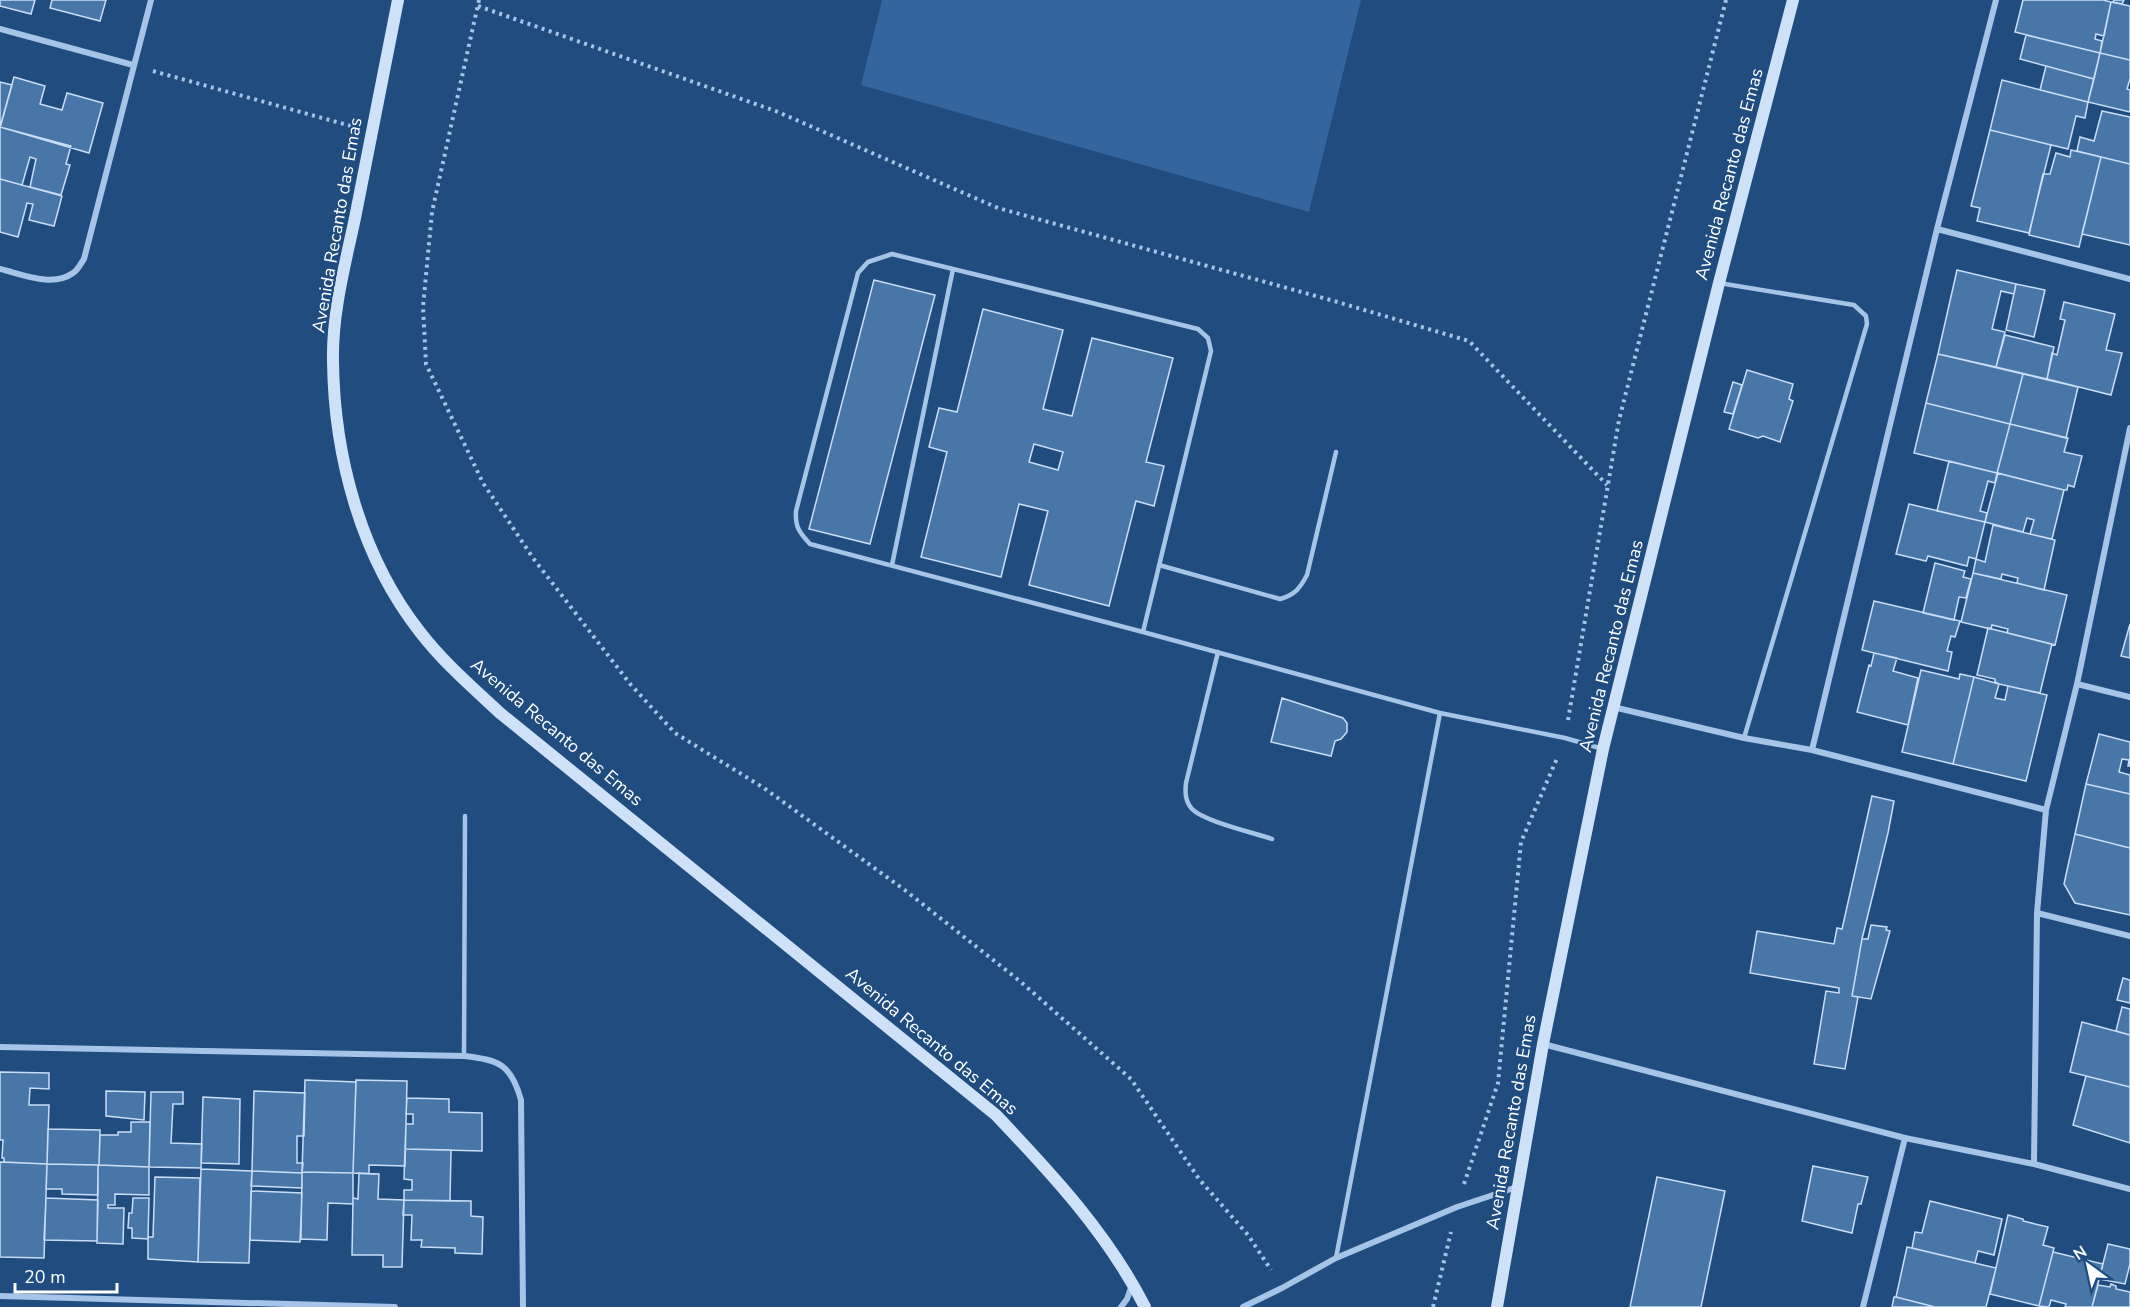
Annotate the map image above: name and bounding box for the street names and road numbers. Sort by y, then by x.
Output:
street label: Avenida Recanto das Emas [1689,66,1769,282]
street label: Avenida Recanto das Emas [306,116,368,334]
street label: Avenida Recanto das Emas [1573,537,1649,755]
street label: Avenida Recanto das Emas [466,653,648,811]
street label: Avenida Recanto das Emas [841,962,1023,1120]
street label: Avenida Recanto das Emas [1480,1013,1542,1231]

